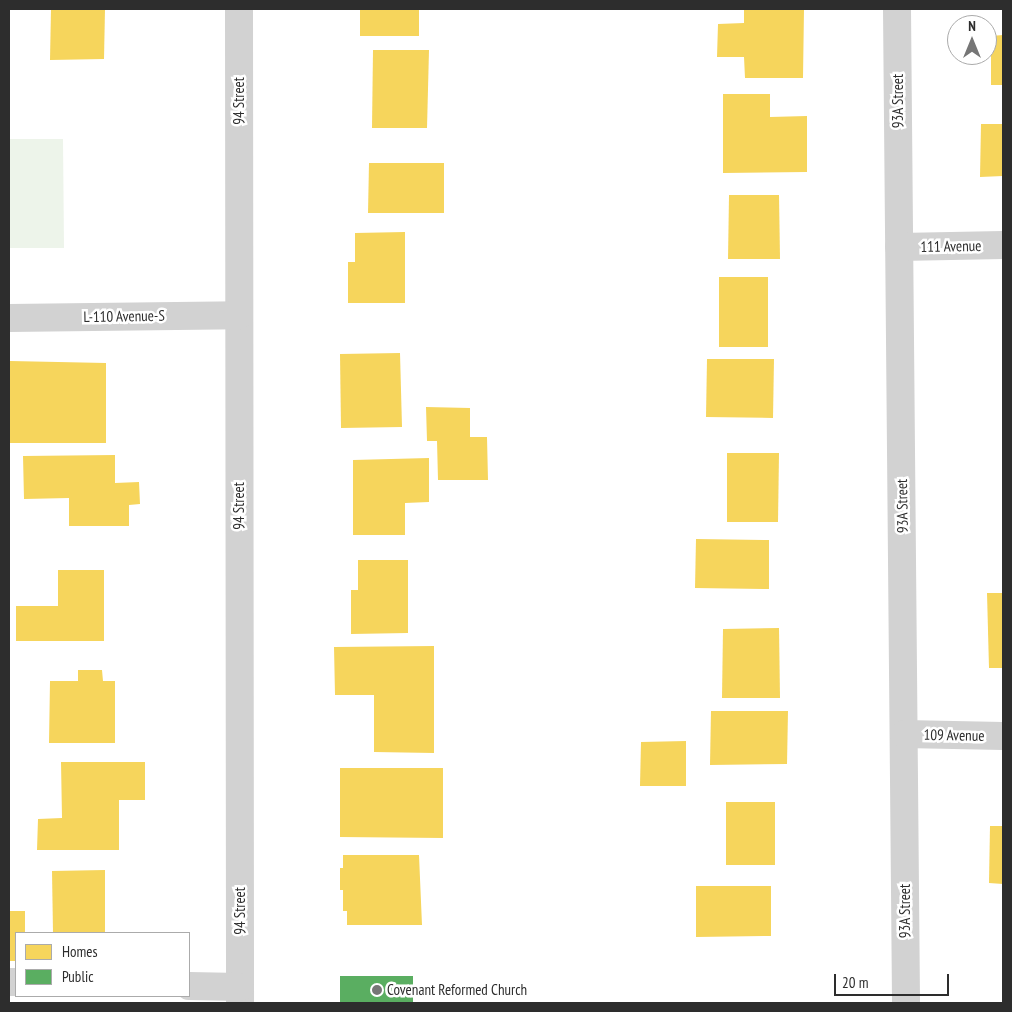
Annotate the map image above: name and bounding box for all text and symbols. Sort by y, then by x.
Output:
north arrow [947,15,997,65]
text: N [968,17,976,35]
street label: 93A Street [889,74,907,128]
street label: 94 Street [230,77,248,125]
street label: 111 Avenue [920,236,982,256]
street label: L-110 Avenue-S [83,306,165,326]
street label: 93A Street [893,478,911,534]
street label: 94 Street [230,482,248,530]
street label: 109 Avenue [923,725,985,745]
street label: 93A Street [896,884,914,938]
street label: 94 Street [231,887,249,935]
legend [15,932,190,997]
text: Homes [62,942,98,961]
scale bar [837,964,952,996]
text: Public [62,967,93,986]
text: 20 m [842,973,868,992]
place label: Covenant Reformed Church [387,981,527,999]
marker: Covenant Reformed Church [371,984,383,996]

